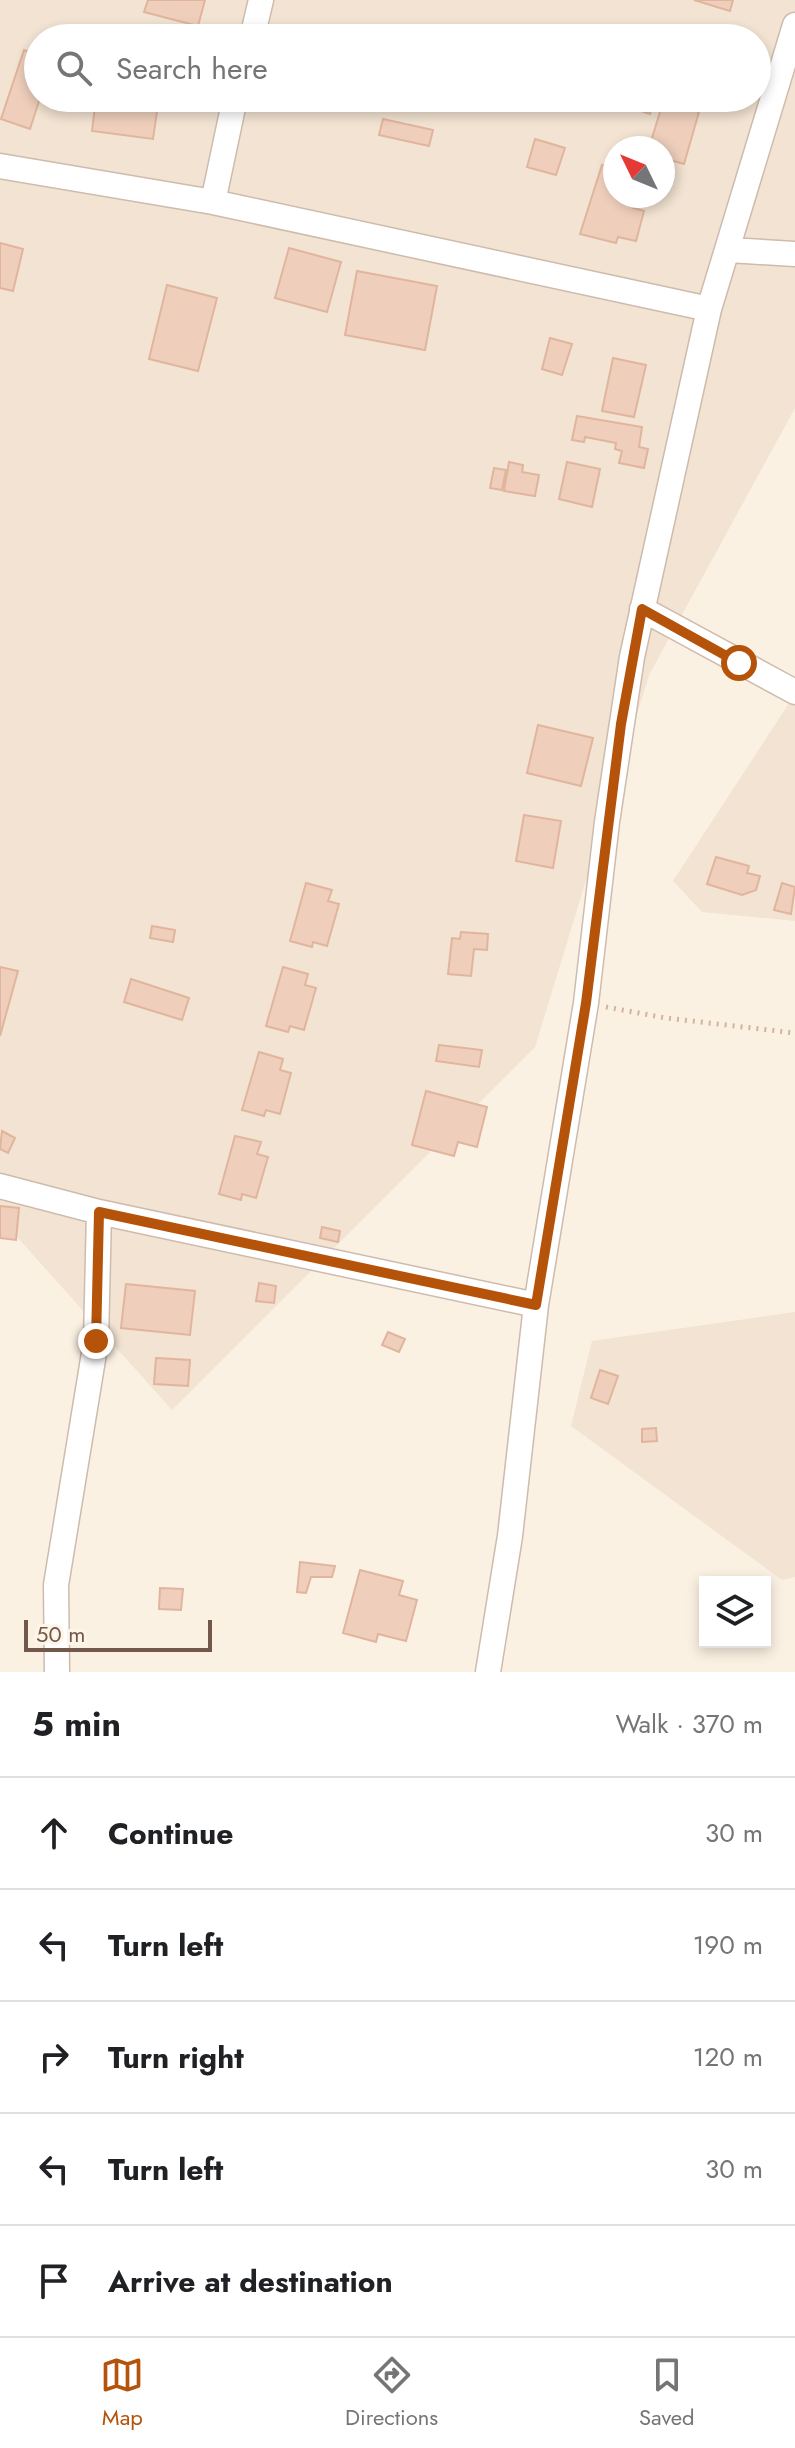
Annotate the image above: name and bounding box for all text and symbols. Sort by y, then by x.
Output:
search box [24,24,771,112]
icon: search [52,46,96,90]
text: Search here [116,47,268,90]
north arrow [603,136,675,208]
route start [721,645,757,681]
route end [78,1323,114,1359]
map controls [699,1576,771,1648]
button: layers [699,1576,771,1648]
scale bar [24,1616,212,1652]
text: 50 m [36,1618,85,1650]
text: 5 min [32,1700,121,1749]
text: Walk · 370 m [615,1705,763,1743]
icon: ahead [32,1811,76,1855]
text: Continue [108,1812,234,1855]
text: 30 m [705,1814,763,1852]
icon: left [32,1923,76,1967]
text: Turn left [108,1924,223,1967]
text: 190 m [693,1926,763,1964]
icon: right [32,2035,76,2079]
text: Turn right [108,2036,244,2079]
text: 120 m [693,2038,763,2076]
icon: left [32,2147,76,2191]
text: Turn left [108,2148,223,2191]
text: 30 m [705,2150,763,2188]
icon: arrive [32,2259,76,2303]
text: Arrive at destination [108,2260,393,2303]
tab: Map [100,2353,144,2433]
tab: Directions [345,2353,438,2433]
tab: Saved [639,2353,695,2433]

